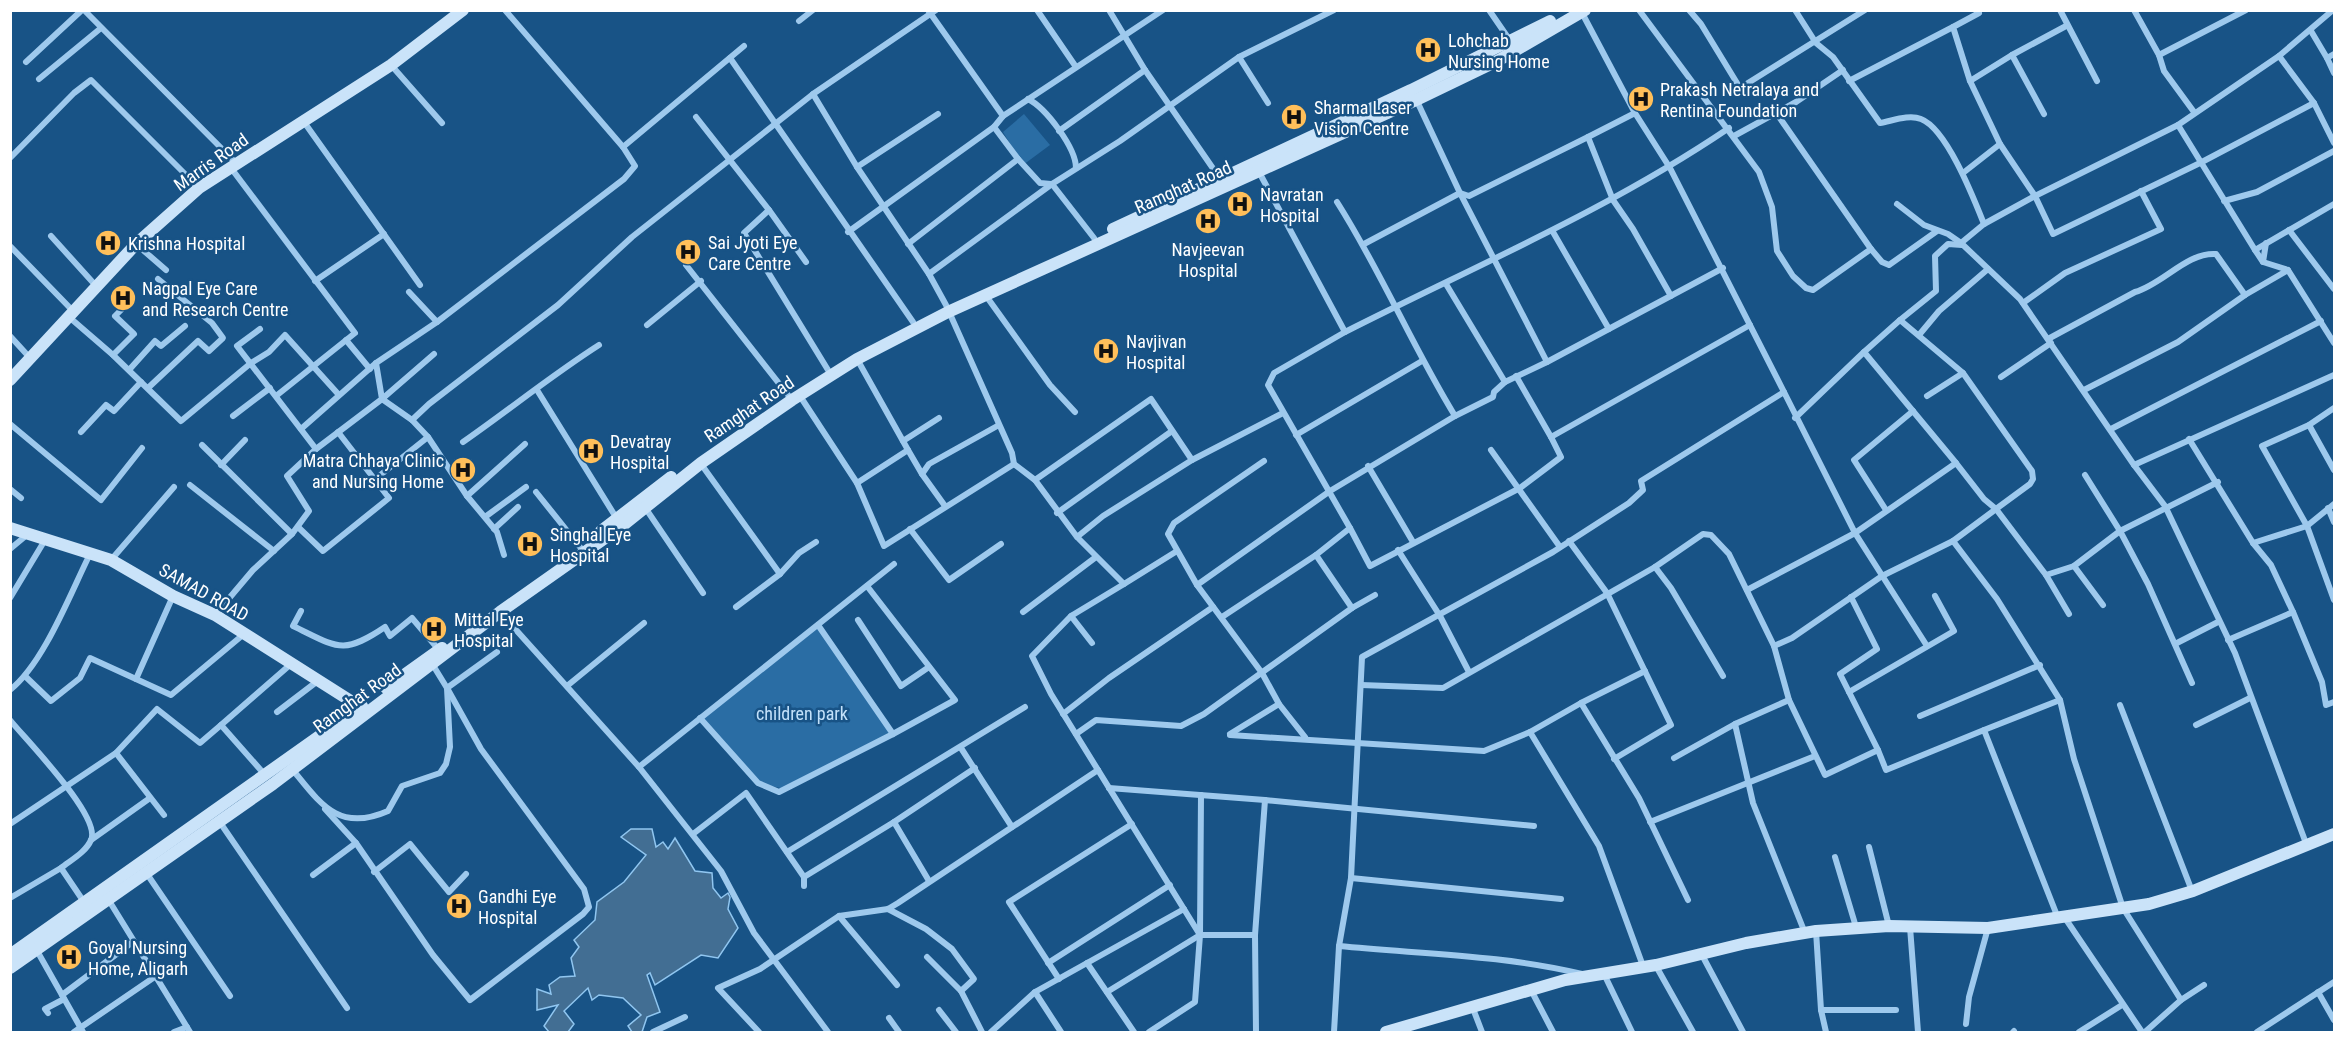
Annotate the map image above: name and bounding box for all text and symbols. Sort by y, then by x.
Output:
place label: Lohchab Nursing Home [1448,30,1550,72]
hospital icon: Lohchab Nursing Home [1413,35,1443,65]
place label: Prakash Netralaya and Rentina Foundation [1660,79,1819,121]
hospital icon: Prakash Netralaya and Rentina Foundation [1626,84,1656,114]
place label: Sharma Laser Vision Centre [1314,97,1412,139]
hospital icon: Sharma Laser Vision Centre [1279,102,1309,132]
street label: Marris Road [170,129,252,195]
street label: Ramghat Road [1131,156,1235,218]
place label: Navratan Hospital [1260,184,1324,226]
hospital icon: Navratan Hospital [1225,189,1255,219]
hospital icon: Navjeevan Hospital [1193,206,1223,236]
hospital icon: Krishna Hospital [93,228,123,258]
place label: Sai Jyoti Eye Care Centre [708,232,797,274]
place label: Krishna Hospital [128,233,245,254]
hospital icon: Sai Jyoti Eye Care Centre [673,237,703,267]
place label: Navjeevan Hospital [1171,239,1245,281]
place label: Nagpal Eye Care and Research Centre [142,278,289,320]
hospital icon: Nagpal Eye Care and Research Centre [108,283,138,313]
place label: Navjivan Hospital [1126,331,1186,373]
hospital icon: Navjivan Hospital [1091,336,1121,366]
street label: Ramghat Road [700,371,798,447]
place label: Devatray Hospital [610,431,672,473]
hospital icon: Devatray Hospital [576,436,606,466]
place label: Matra Chhaya Clinic and Nursing Home [303,450,444,492]
hospital icon: Matra Chhaya Clinic and Nursing Home [448,455,478,485]
place label: Singhal Eye Hospital [550,524,631,566]
hospital icon: Singhal Eye Hospital [515,529,545,559]
street label: SAMAD ROAD [156,559,252,625]
place label: Mittal Eye Hospital [454,609,524,651]
hospital icon: Mittal Eye Hospital [419,614,449,644]
street label: Ramghat Road [309,659,405,737]
park label: children park [756,703,848,724]
place label: Gandhi Eye Hospital [478,886,556,928]
hospital icon: Gandhi Eye Hospital [444,891,474,921]
place label: Goyal Nursing Home, Aligarh [88,937,188,979]
hospital icon: Goyal Nursing Home, Aligarh [54,942,84,972]

